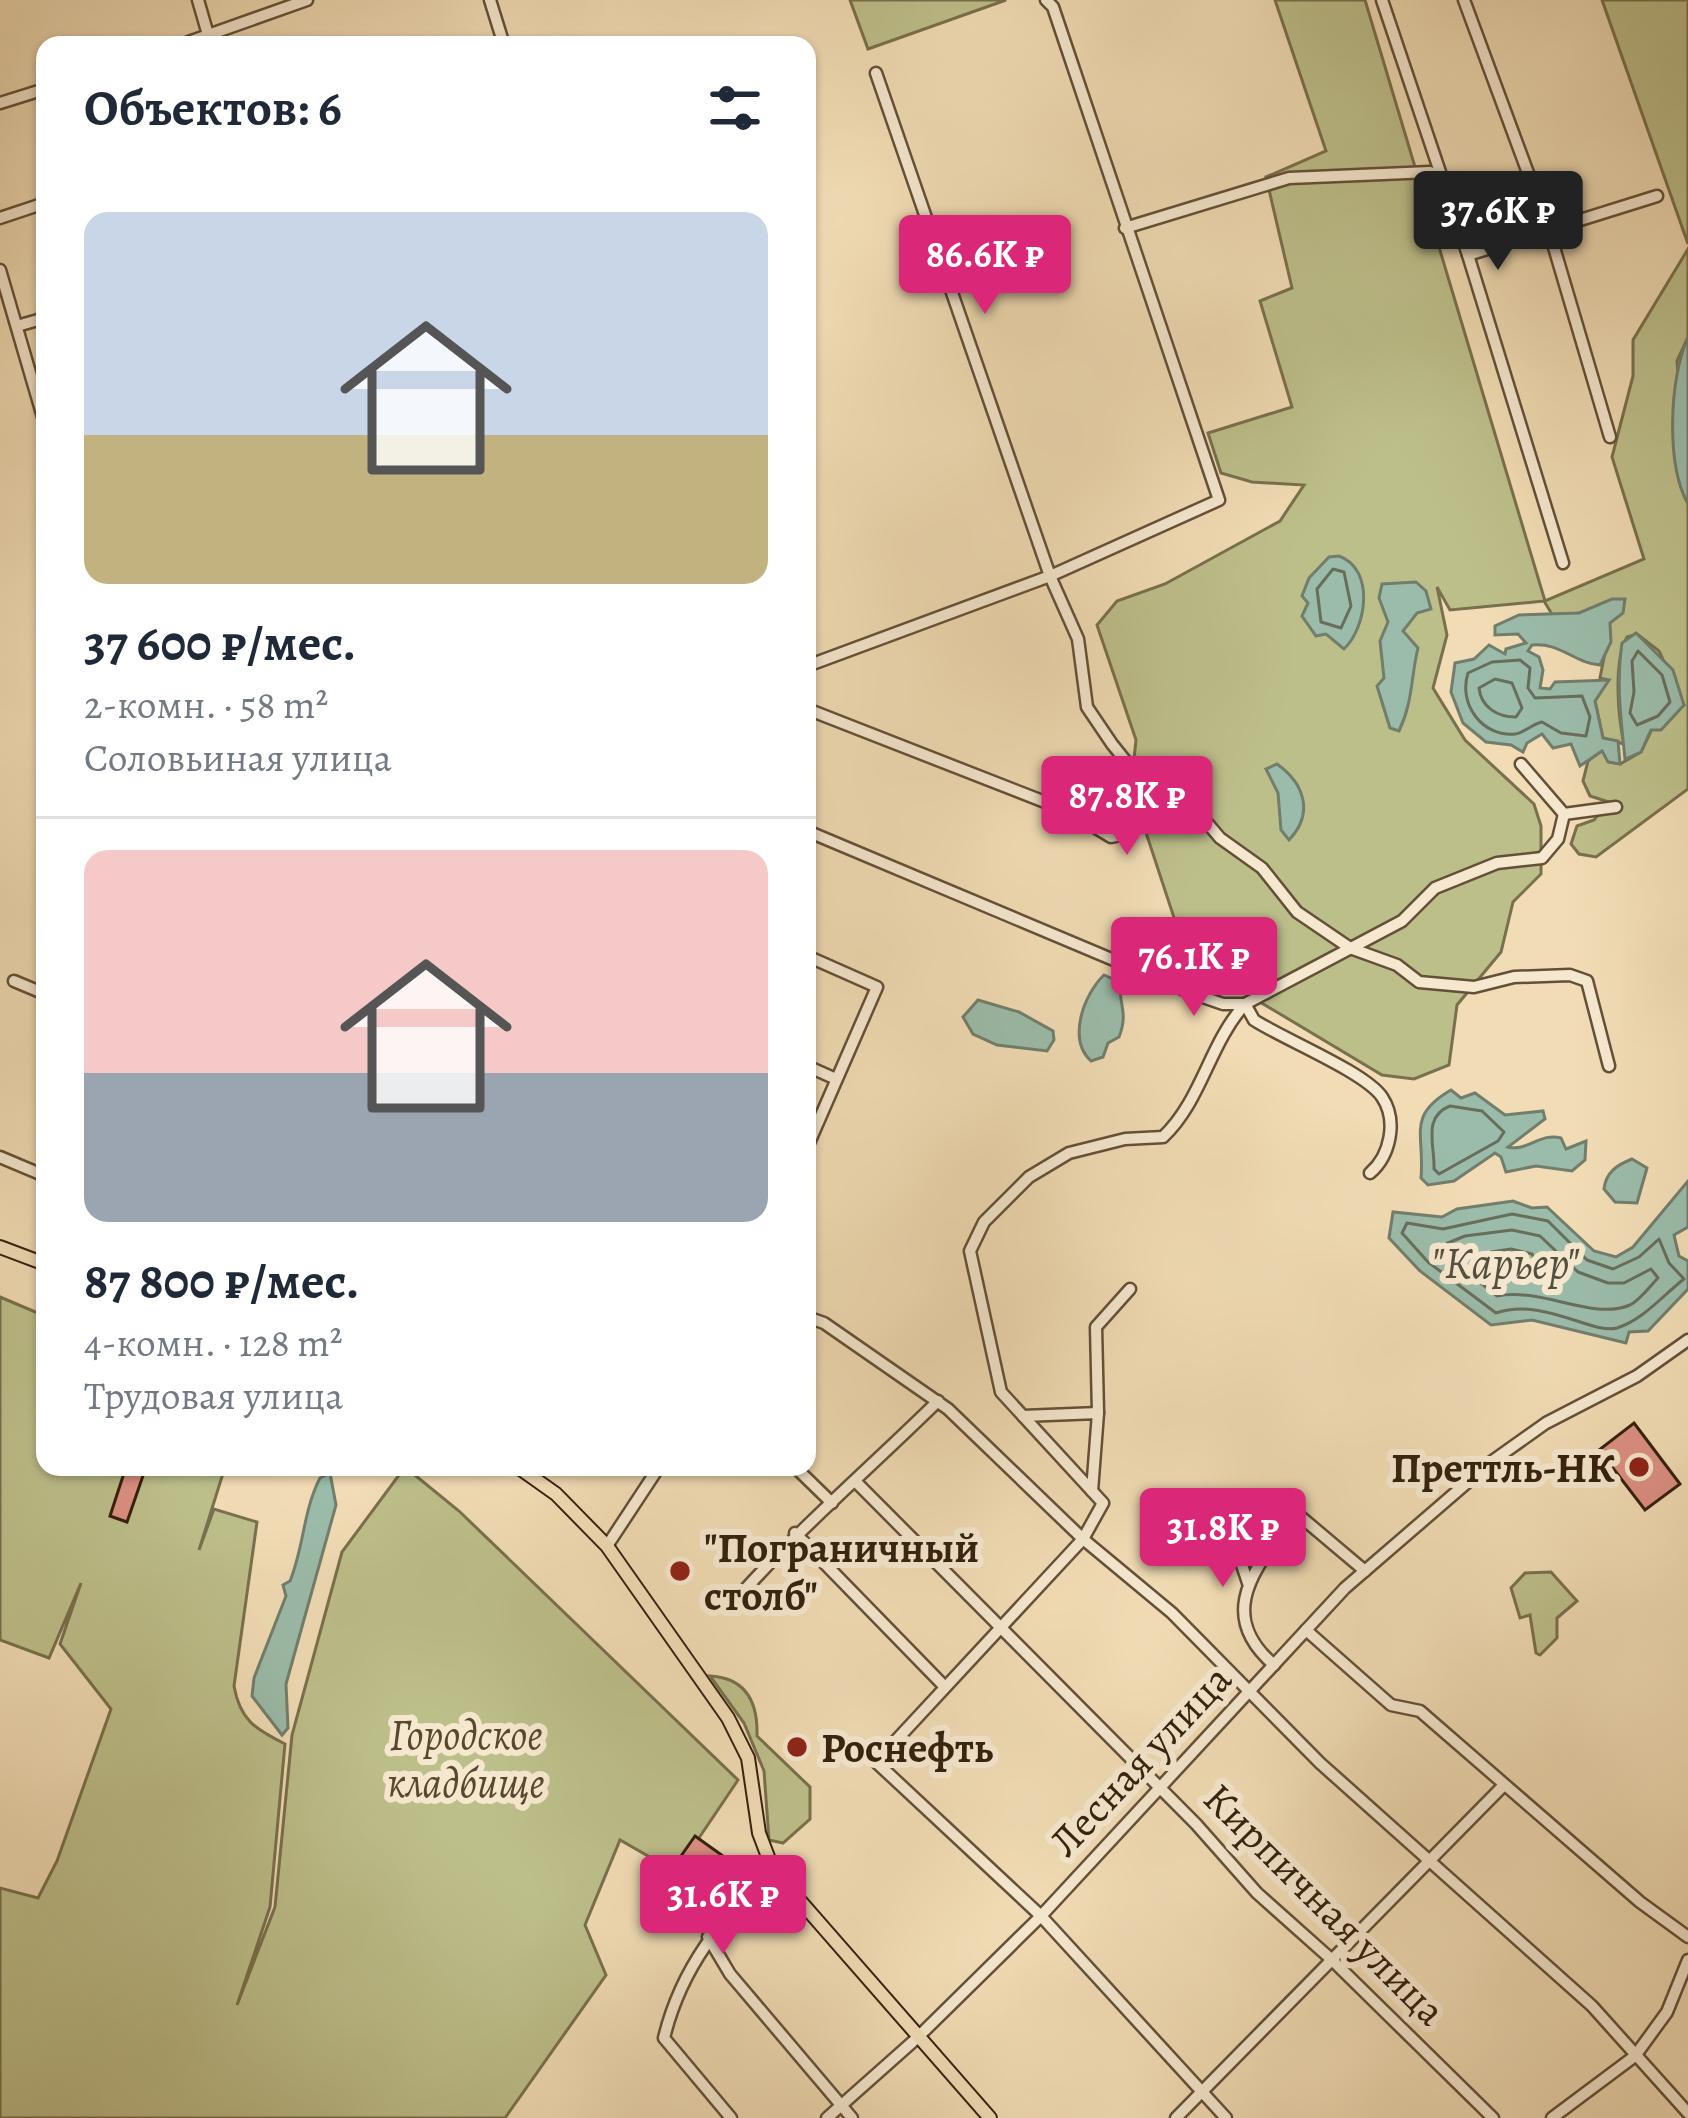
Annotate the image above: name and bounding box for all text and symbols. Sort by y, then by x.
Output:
text: Объектов: 6 [84,73,342,143]
icon: filters [702,75,768,141]
pin: 37.6K ₽ [1387,171,1609,273]
text: 37.6K ₽ [1441,183,1555,236]
pin: 86.6K ₽ [874,215,1096,317]
text: 86.6K ₽ [926,227,1044,280]
icon: home [318,290,534,506]
text: 37 600 ₽/мес. [84,608,356,678]
text: 2-комн. · 58 m² [84,678,328,731]
text: Соловьиная улица [84,731,392,784]
pin: 87.8K ₽ [1016,756,1238,858]
text: 87.8K ₽ [1068,768,1186,821]
pin: 76.1K ₽ [1083,917,1305,1019]
icon: home [318,928,534,1144]
text: 76.1K ₽ [1138,929,1250,982]
water label: "Карьер" [1431,1232,1580,1294]
text: 87 800 ₽/мес. [84,1246,360,1316]
text: 4-комн. · 128 m² [84,1316,343,1369]
text: Трудовая улица [84,1369,343,1422]
place label: Преттль-НК [1391,1439,1615,1496]
marker: Преттль-НК [1626,1454,1652,1480]
pin: 31.8K ₽ [1112,1488,1334,1590]
text: 31.8K ₽ [1167,1500,1279,1553]
place label: "Пограничный столб" [704,1519,979,1624]
marker: "Пограничный столб" [667,1558,693,1584]
street label: Лесная улица [1036,1651,1244,1868]
park label: Городское кладбище [387,1706,545,1811]
place label: Роснефть [821,1719,993,1776]
marker: Роснефть [784,1734,810,1760]
street label: Кирпичная улица [1191,1770,1459,2038]
pin: 31.6K ₽ [612,1855,834,1957]
text: 31.6K ₽ [667,1867,779,1920]

